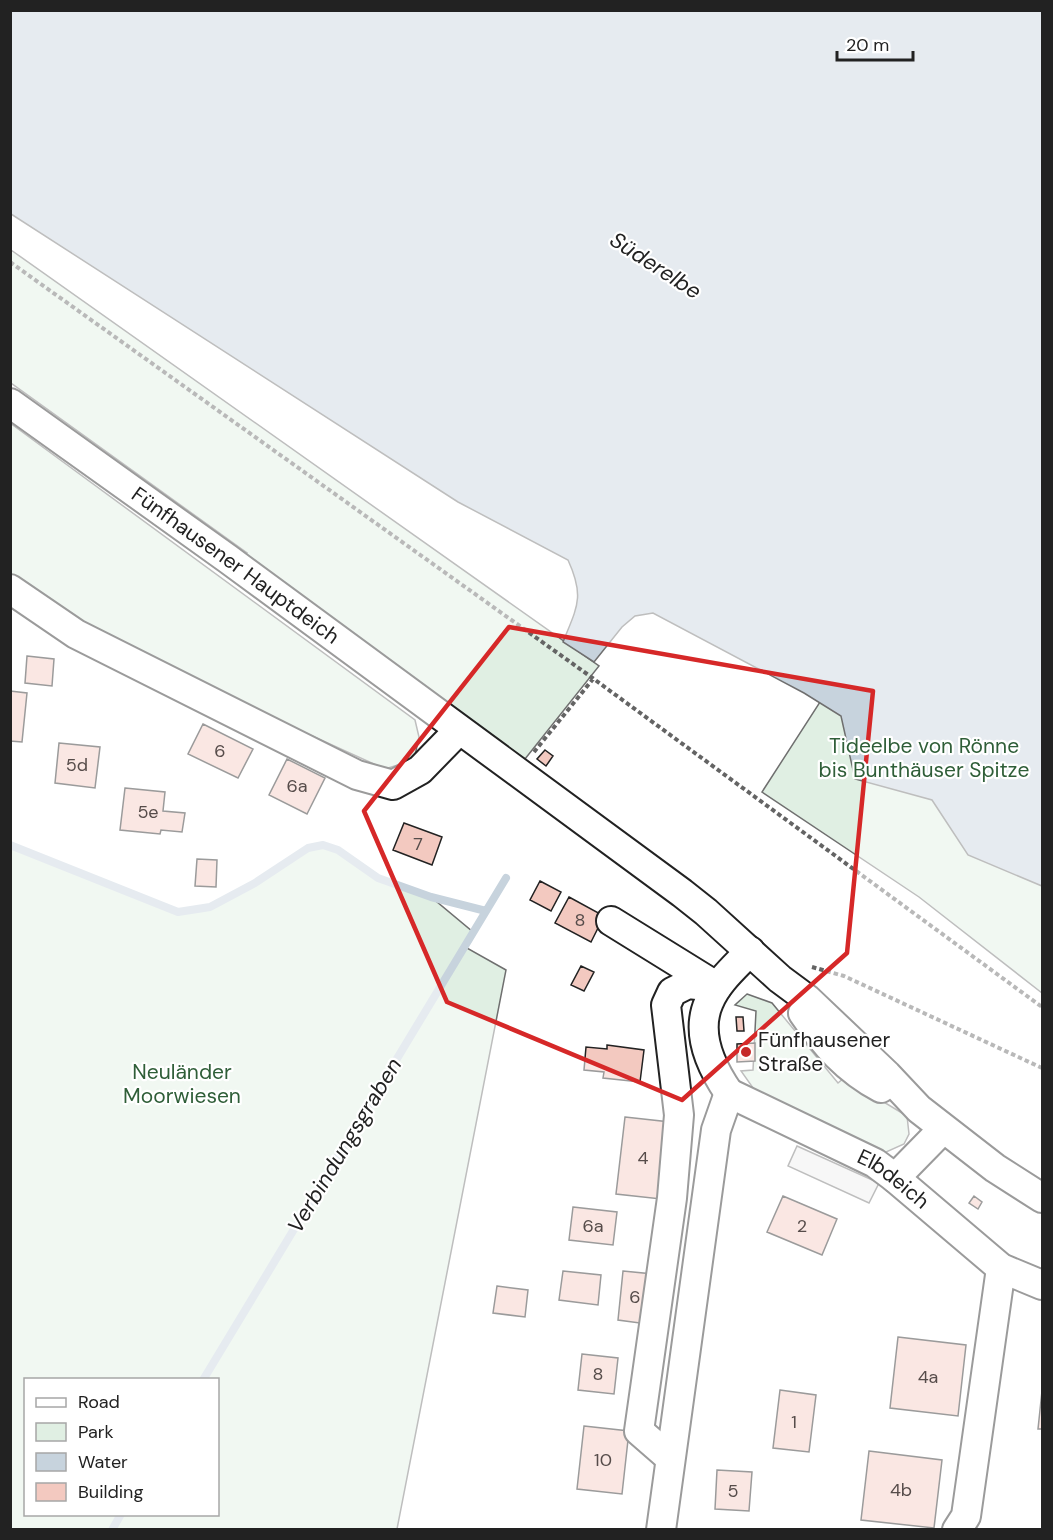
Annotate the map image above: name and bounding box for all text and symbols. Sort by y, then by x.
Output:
scale bar [837,24,914,62]
text: 20 m [846,33,889,57]
water label: Süderelbe [605,225,707,306]
street label: Fünfhausener Hauptdeich [126,480,345,650]
park label: Tideelbe von Rönne bis Bunthäuser Spitze [819,732,1029,784]
house number: 6 [214,739,226,763]
house number: 5d [66,753,88,777]
house number: 6a [286,774,308,798]
house number: 5e [137,800,159,824]
house number: 7 [413,832,423,856]
house number: 8 [575,908,585,932]
place label: Fünfhausener Straße [758,1026,890,1078]
marker: Fünfhausener Straße [739,1045,753,1059]
water label: Verbindungsgraben [281,1052,408,1238]
park label: Neuländer Moorwiesen [123,1058,241,1110]
street label: Elbdeich [853,1143,935,1215]
house number: 4 [638,1146,649,1170]
house number: 6a [582,1214,604,1238]
house number: 2 [797,1214,807,1238]
house number: 6 [629,1285,641,1309]
house number: 8 [593,1362,603,1386]
house number: 4a [918,1365,938,1389]
legend [24,1378,219,1516]
text: Road [78,1390,120,1414]
house number: 1 [791,1410,797,1434]
text: Park [78,1420,114,1444]
house number: 10 [594,1448,612,1472]
text: Water [78,1450,128,1474]
house number: 4b [890,1478,912,1502]
house number: 5 [728,1479,738,1503]
text: Building [78,1480,143,1504]

